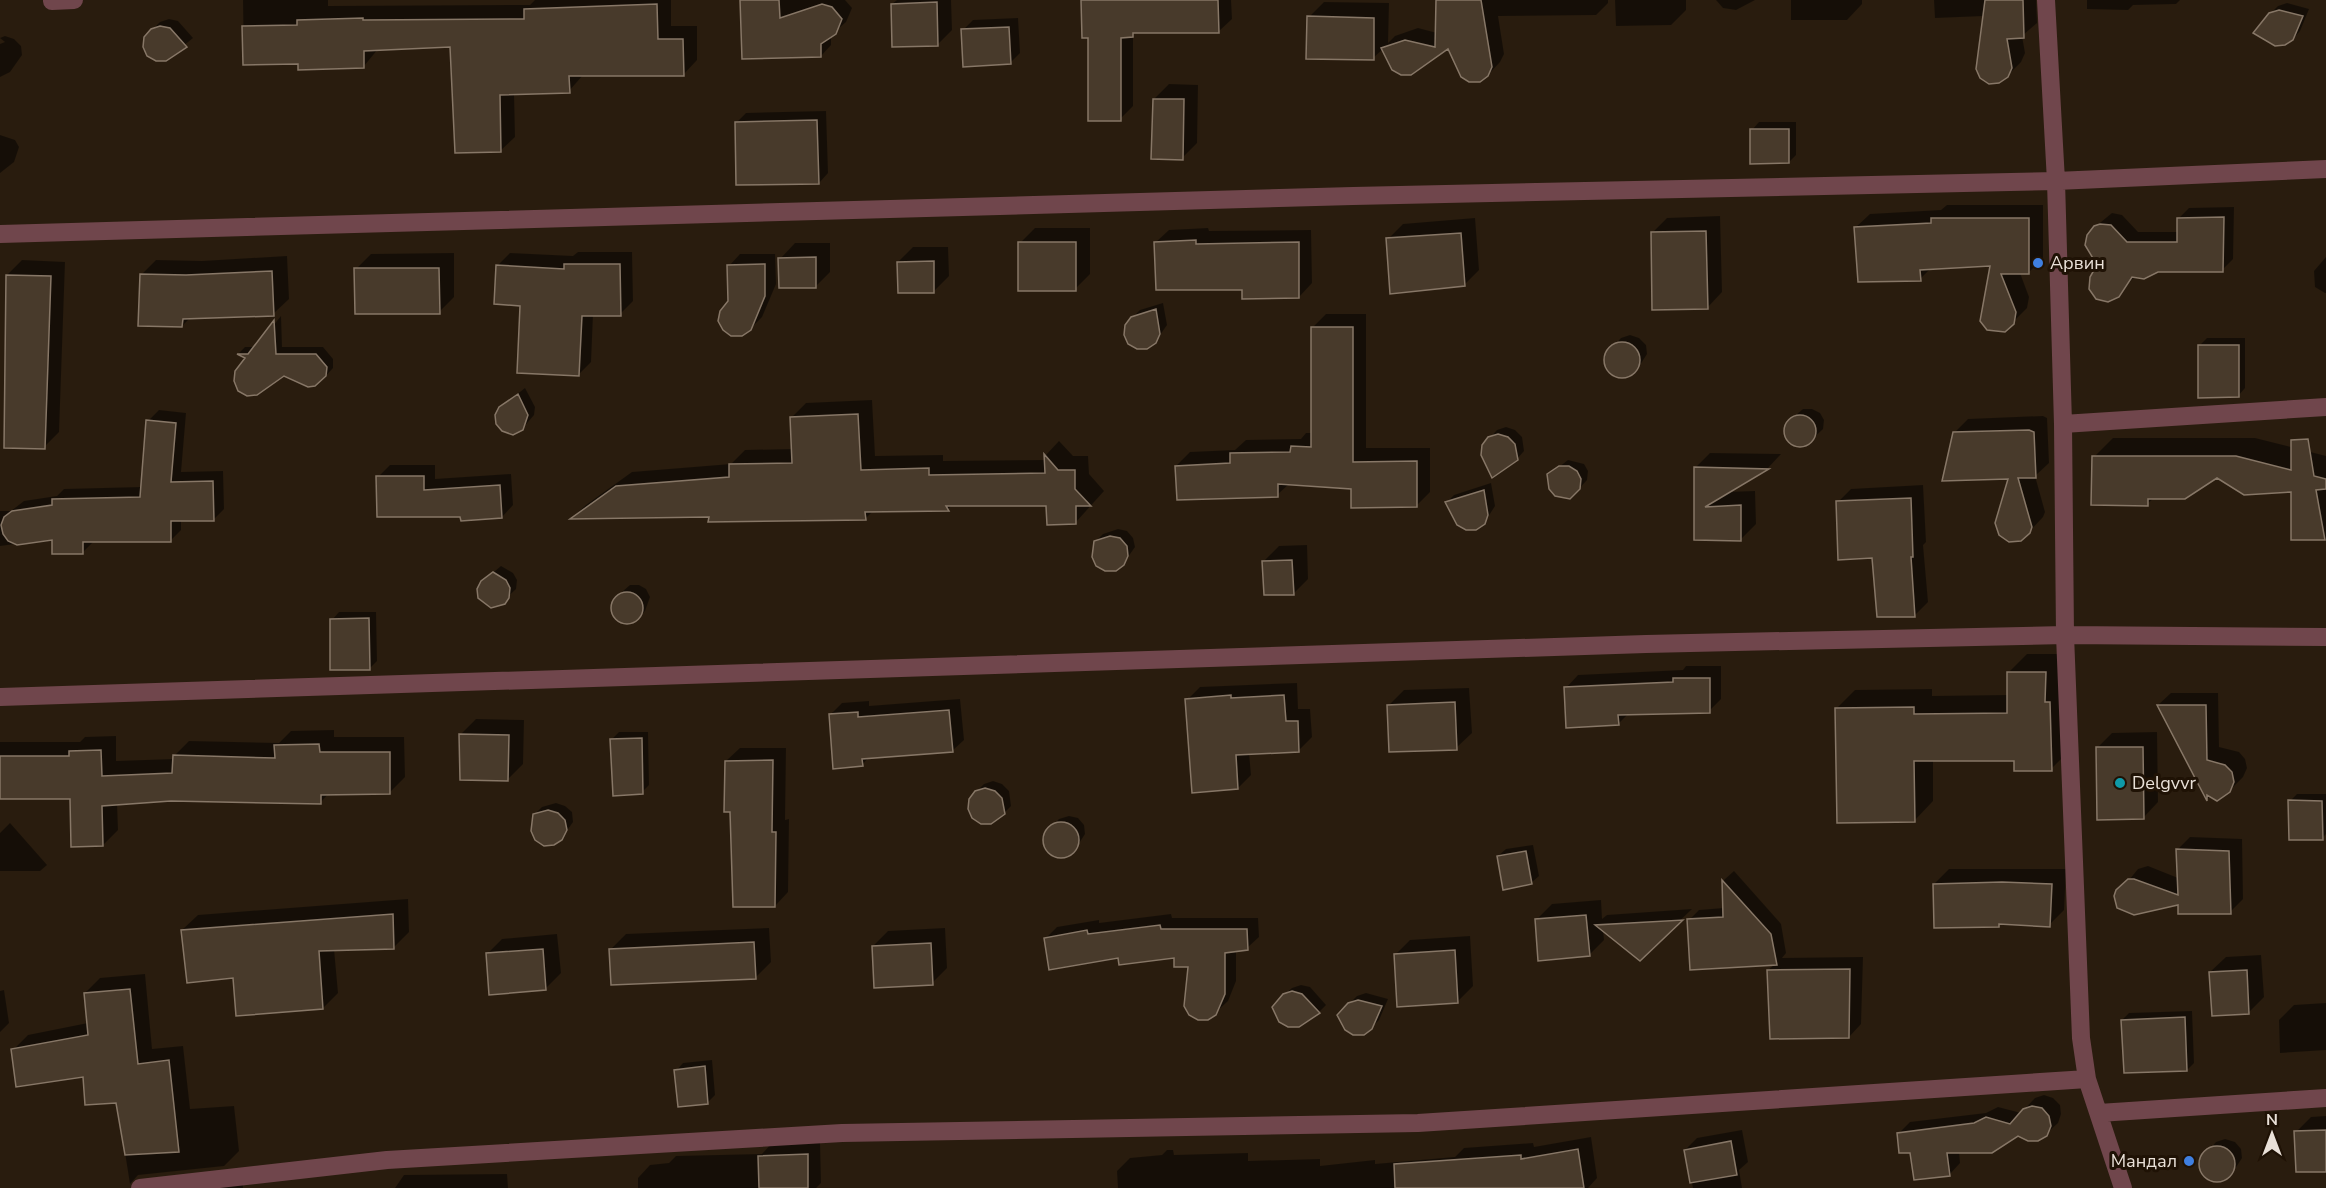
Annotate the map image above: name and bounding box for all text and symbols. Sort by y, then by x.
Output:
place label: Арвин [2050,251,2105,275]
marker: Арвин [2031,256,2045,270]
place label: Delgvvr [2132,771,2197,795]
marker: Delgvvr [2113,776,2127,790]
north arrow [2242,1104,2302,1164]
text: N [2266,1109,2278,1131]
place label: Мандал [2111,1149,2177,1173]
marker: Мандал [2182,1154,2196,1168]

